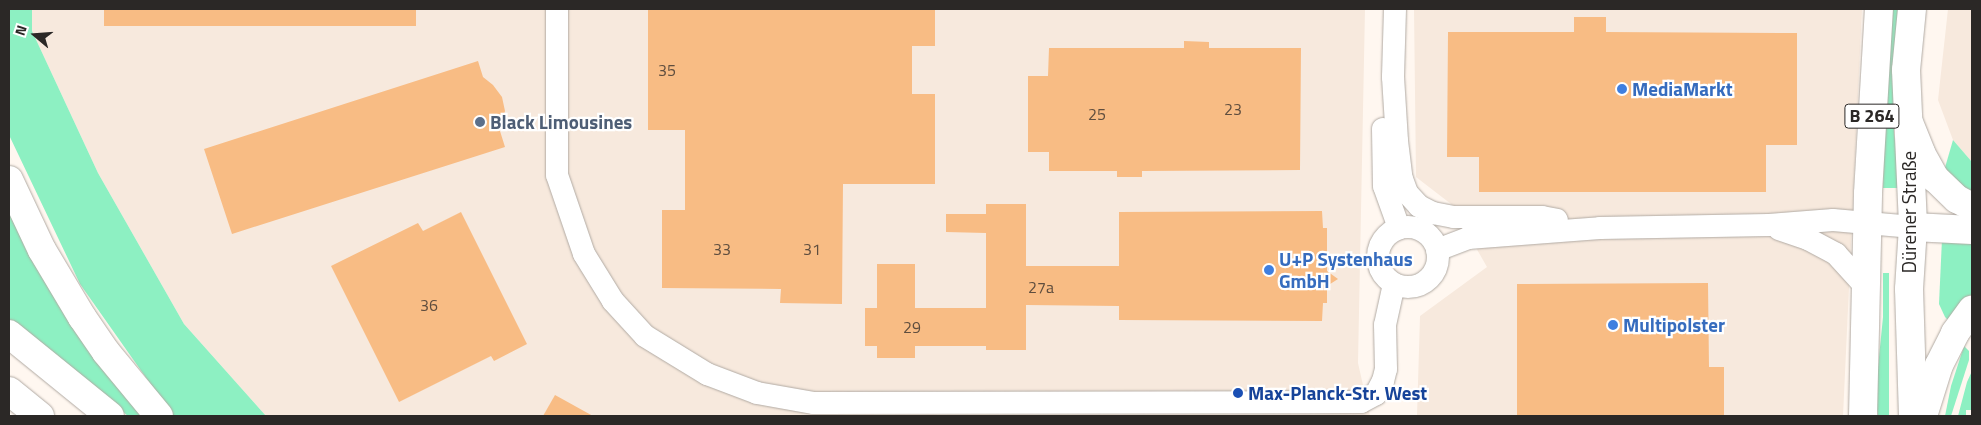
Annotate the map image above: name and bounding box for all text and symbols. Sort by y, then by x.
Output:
north arrow [10,10,60,60]
text: N [9,22,32,38]
house number: 35 [658,60,676,80]
place label: MediaMarkt [1632,78,1733,100]
marker: MediaMarkt [1616,83,1628,95]
house number: 23 [1224,99,1242,119]
road number: B 264 [1843,100,1901,132]
house number: 25 [1088,104,1106,124]
place label: Black Limousines [490,111,632,133]
marker: Black Limousines [474,116,486,128]
street label: Dürener Straße [1898,151,1920,273]
house number: 33 [713,239,731,259]
house number: 31 [803,239,821,259]
place label: U+P Systenhaus GmbH [1279,248,1413,292]
marker: U+P Systenhaus GmbH [1263,264,1275,276]
house number: 27a [1028,277,1054,297]
house number: 36 [420,295,438,315]
place label: Multipolster [1623,314,1725,336]
house number: 29 [903,317,921,337]
marker: Multipolster [1607,319,1619,331]
place label: Max-Planck-Str. West [1248,382,1427,404]
marker: Max-Planck-Str. West [1232,387,1244,399]

